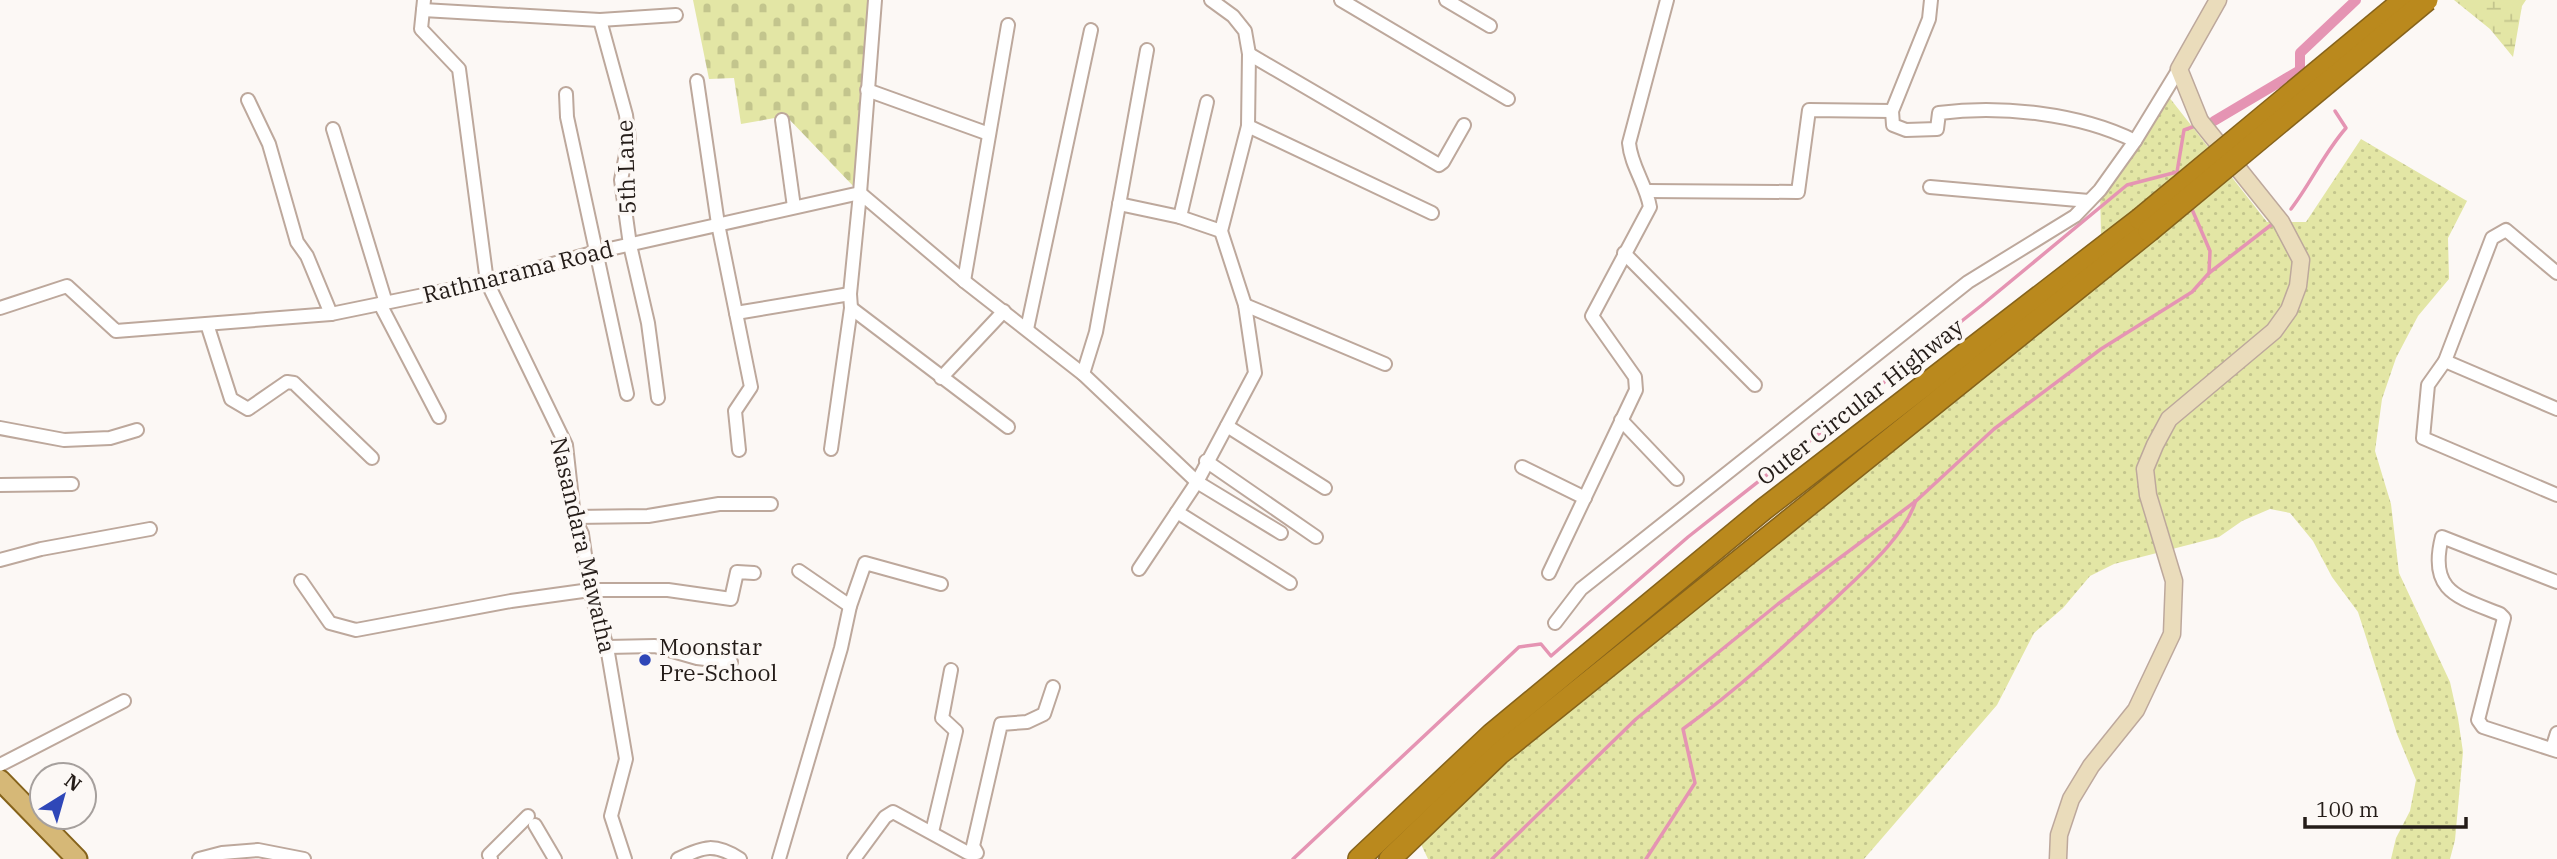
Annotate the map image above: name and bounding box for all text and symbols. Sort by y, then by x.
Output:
street label: 5th Lane [608,119,642,215]
street label: Rathnarama Road [420,233,616,309]
street label: Outer Circular Highway [1750,311,1969,491]
street label: Nasandara Mawatha [545,434,623,656]
place label: Moonstar Pre-School [659,631,777,687]
marker: Moonstar Pre-School [637,652,653,668]
north arrow [28,761,98,831]
text: N [60,768,86,797]
scale bar [2305,786,2466,830]
text: 100 m [2316,795,2379,823]

